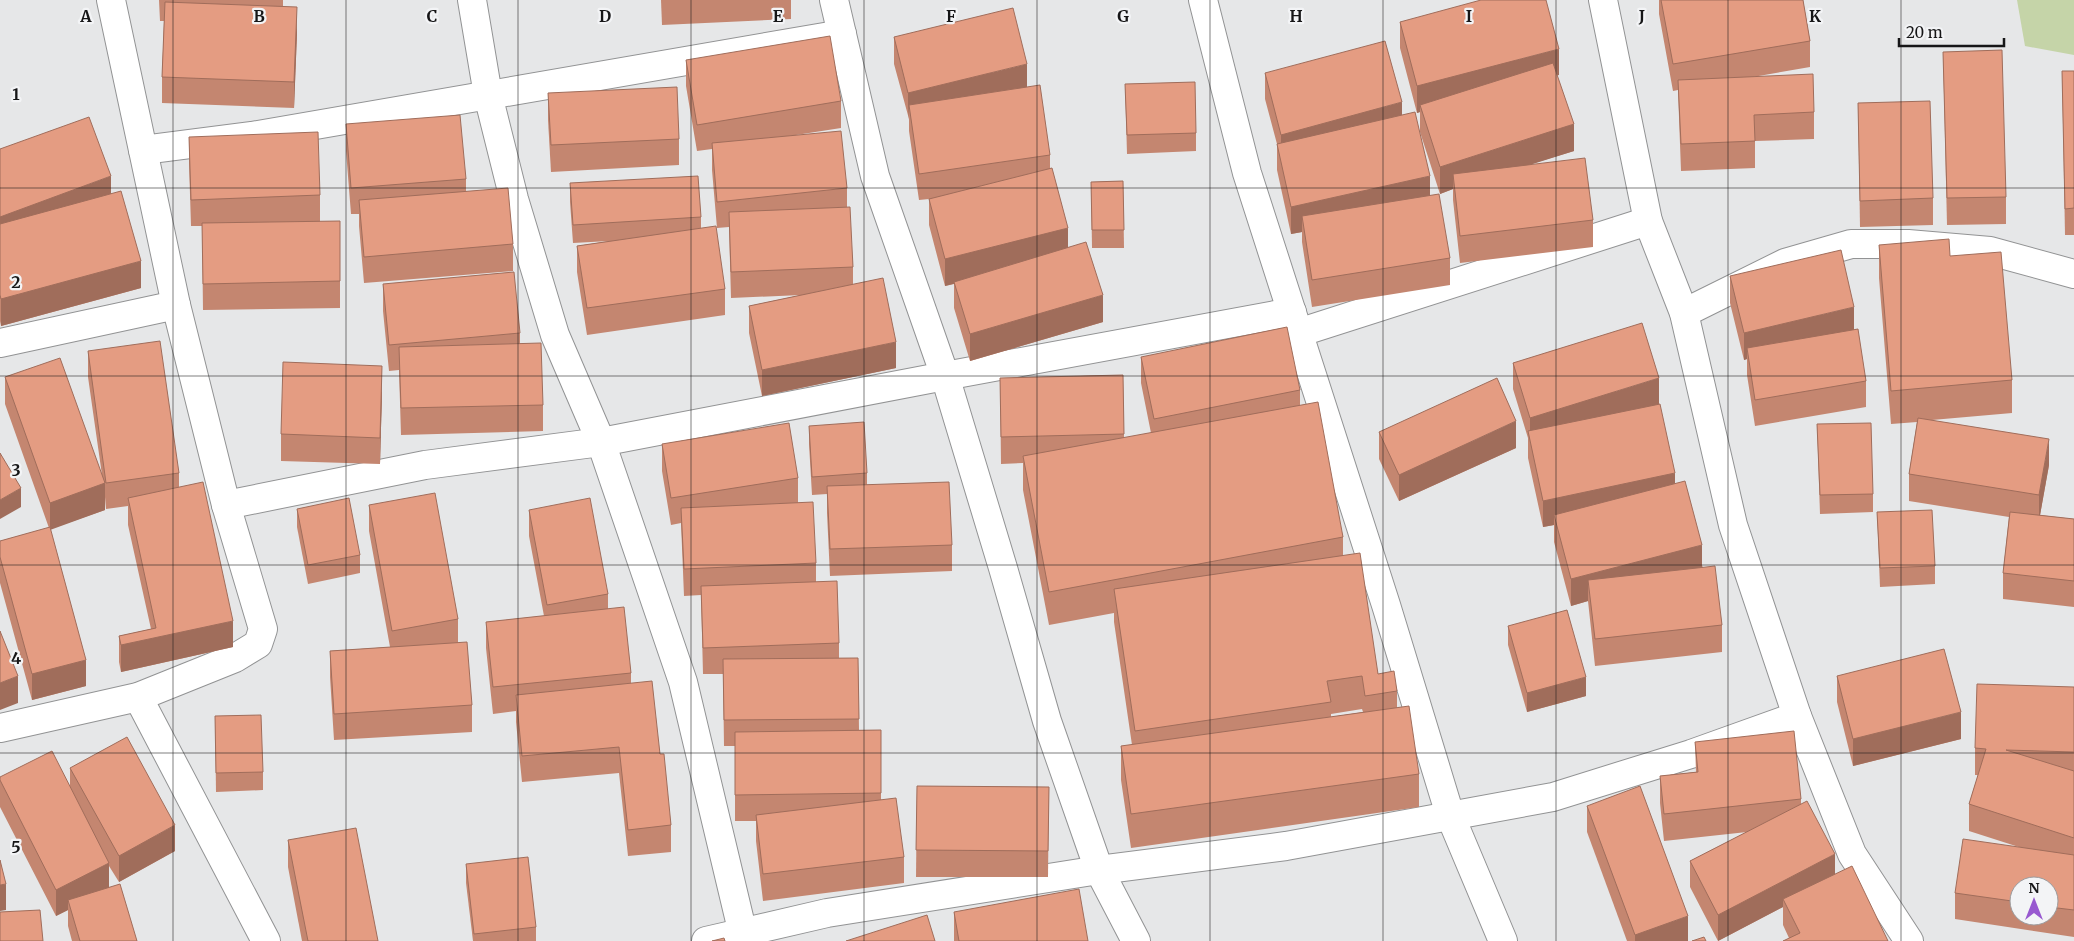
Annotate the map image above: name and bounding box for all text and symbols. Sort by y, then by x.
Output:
text: A [79,6,92,26]
text: B [253,6,265,26]
text: C [427,6,437,26]
text: D [599,6,611,26]
text: E [773,6,784,26]
text: F [946,6,956,26]
text: G [1117,6,1129,26]
text: H [1289,6,1303,26]
text: I [1466,6,1472,26]
text: J [1638,6,1645,26]
text: K [1809,6,1821,26]
scale bar [1899,15,2004,47]
text: 20 m [1906,23,1943,42]
text: 1 [12,84,20,104]
text: 2 [11,272,21,292]
text: 3 [11,460,21,480]
text: 4 [11,648,21,668]
text: 5 [11,837,21,857]
north arrow [2009,876,2059,926]
text: N [2028,879,2040,897]

